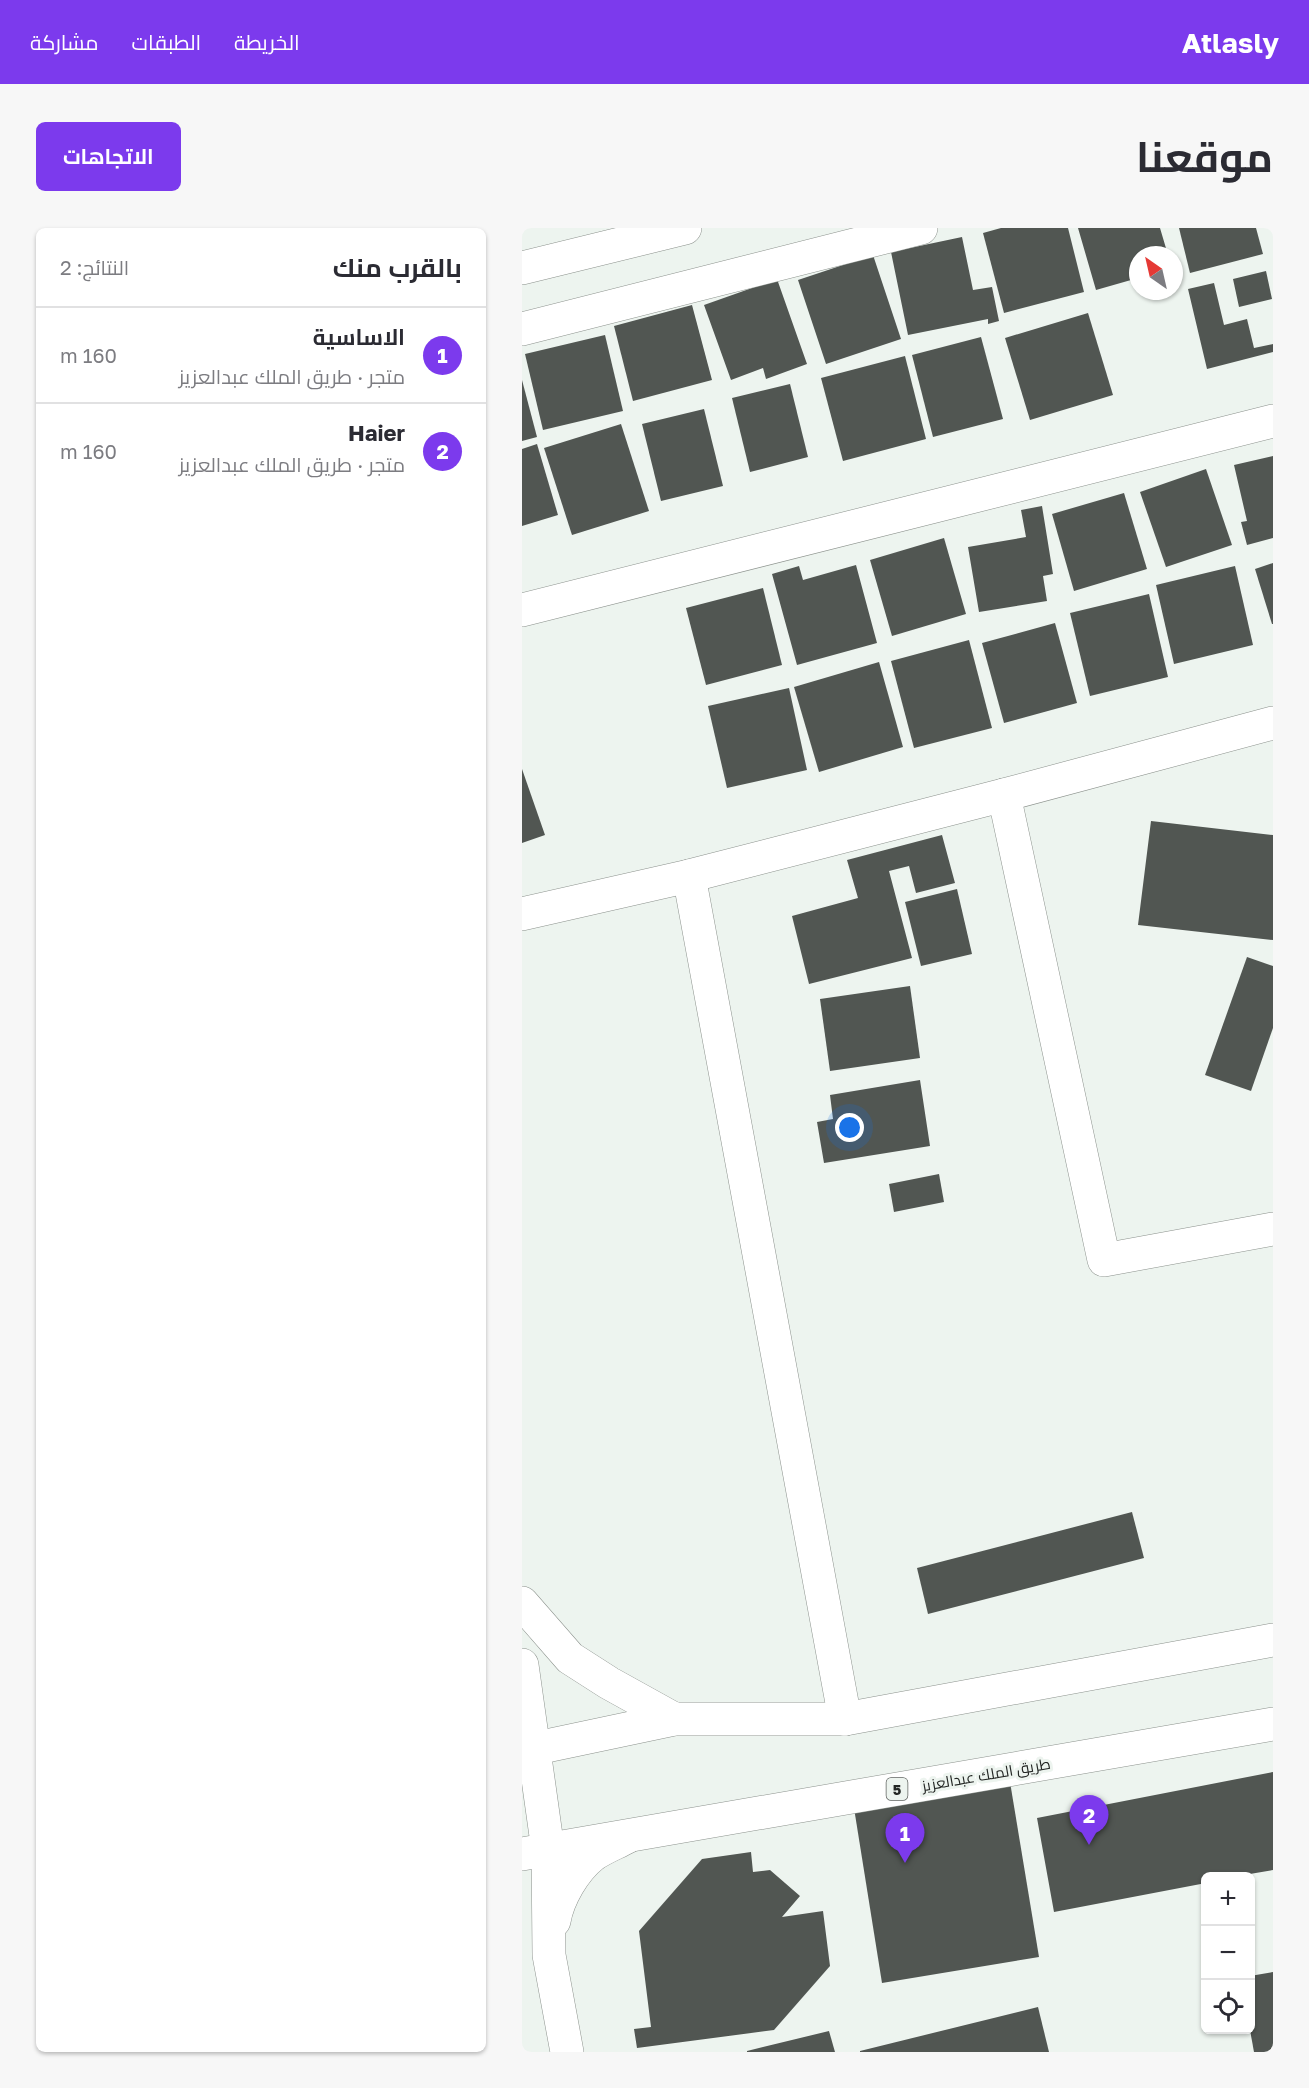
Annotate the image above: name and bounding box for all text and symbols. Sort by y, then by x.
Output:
text: Atlasly [1182,26,1279,59]
text: مشاركة [30,29,99,55]
text: الطبقات [132,29,201,55]
text: الخريطة [234,29,300,55]
button: الاتجاهات [36,122,181,191]
text: موقعنا [1136,131,1273,181]
north arrow [1129,246,1183,300]
text: بالقرب منك [333,252,462,283]
text: النتائج: 2 [60,255,129,279]
text: الاساسية [313,323,405,350]
text: 160 m [60,343,117,367]
text: 1 [437,343,448,367]
text: متجر · طريق الملك عبدالعزيز [179,364,405,388]
text: Haier [348,419,405,446]
text: 160 m [60,439,117,463]
text: 2 [436,439,449,463]
text: متجر · طريق الملك عبدالعزيز [179,452,405,476]
your location [835,1113,864,1142]
street label: طريق الملك عبدالعزيز [919,1754,1052,1796]
road number: 5 [886,1778,908,1800]
pin: 2 [1070,1796,1108,1845]
pin: 1 [886,1814,925,1863]
map controls [1201,1872,1255,2034]
button: + [1201,1872,1255,1926]
button: − [1201,1926,1255,1980]
button: locate [1201,1980,1255,2034]

